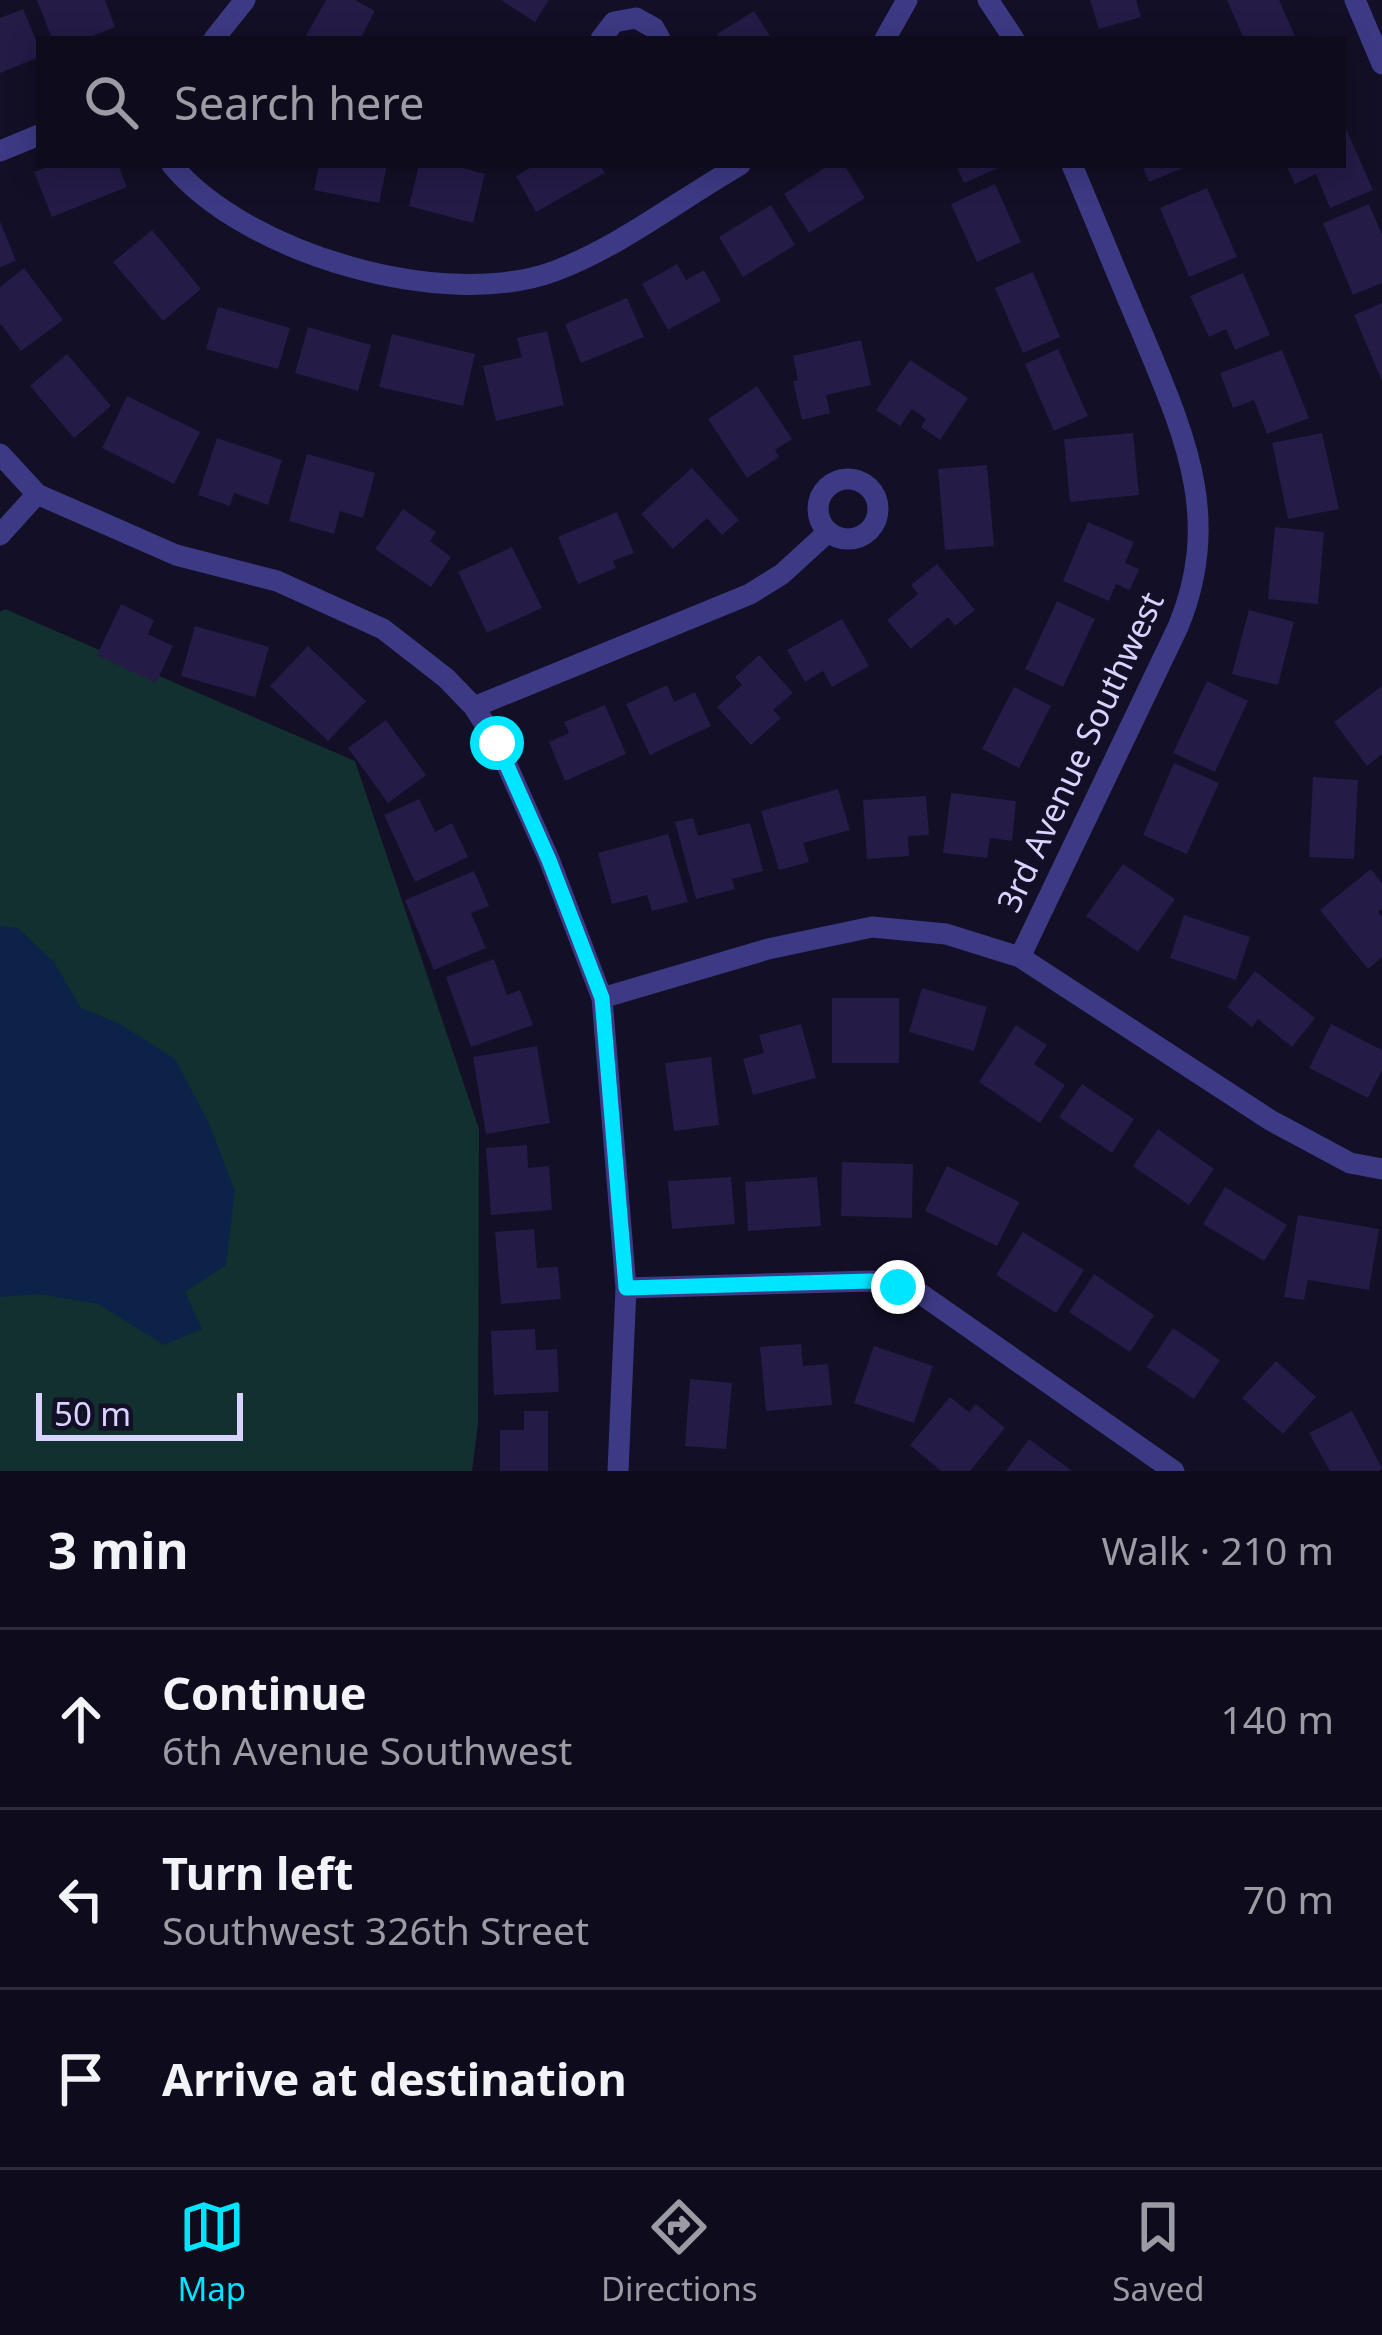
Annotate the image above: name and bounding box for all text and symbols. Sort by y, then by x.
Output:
search box [36,36,1346,168]
icon: search [78,69,144,135]
text: Search here [174,72,424,133]
street label: 3rd Avenue Southwest [986,584,1174,919]
route start [470,716,524,770]
route end [871,1260,925,1314]
scale bar [36,1387,243,1440]
text: 50 m [54,1391,131,1436]
text: 3 min [48,1514,189,1584]
text: Walk · 210 m [1101,1523,1334,1576]
text: Continue [162,1662,367,1723]
icon: ahead [48,1686,114,1752]
text: 140 m [1220,1692,1334,1745]
text: 6th Avenue Southwest [162,1723,572,1776]
text: Turn left [162,1842,353,1903]
icon: left [48,1866,114,1932]
text: 70 m [1243,1872,1334,1925]
text: Southwest 326th Street [162,1903,589,1956]
icon: arrive [48,2046,114,2112]
text: Arrive at destination [162,2048,627,2109]
tab: Map [177,2194,246,2311]
tab: Directions [601,2194,758,2311]
tab: Saved [1112,2194,1205,2311]

